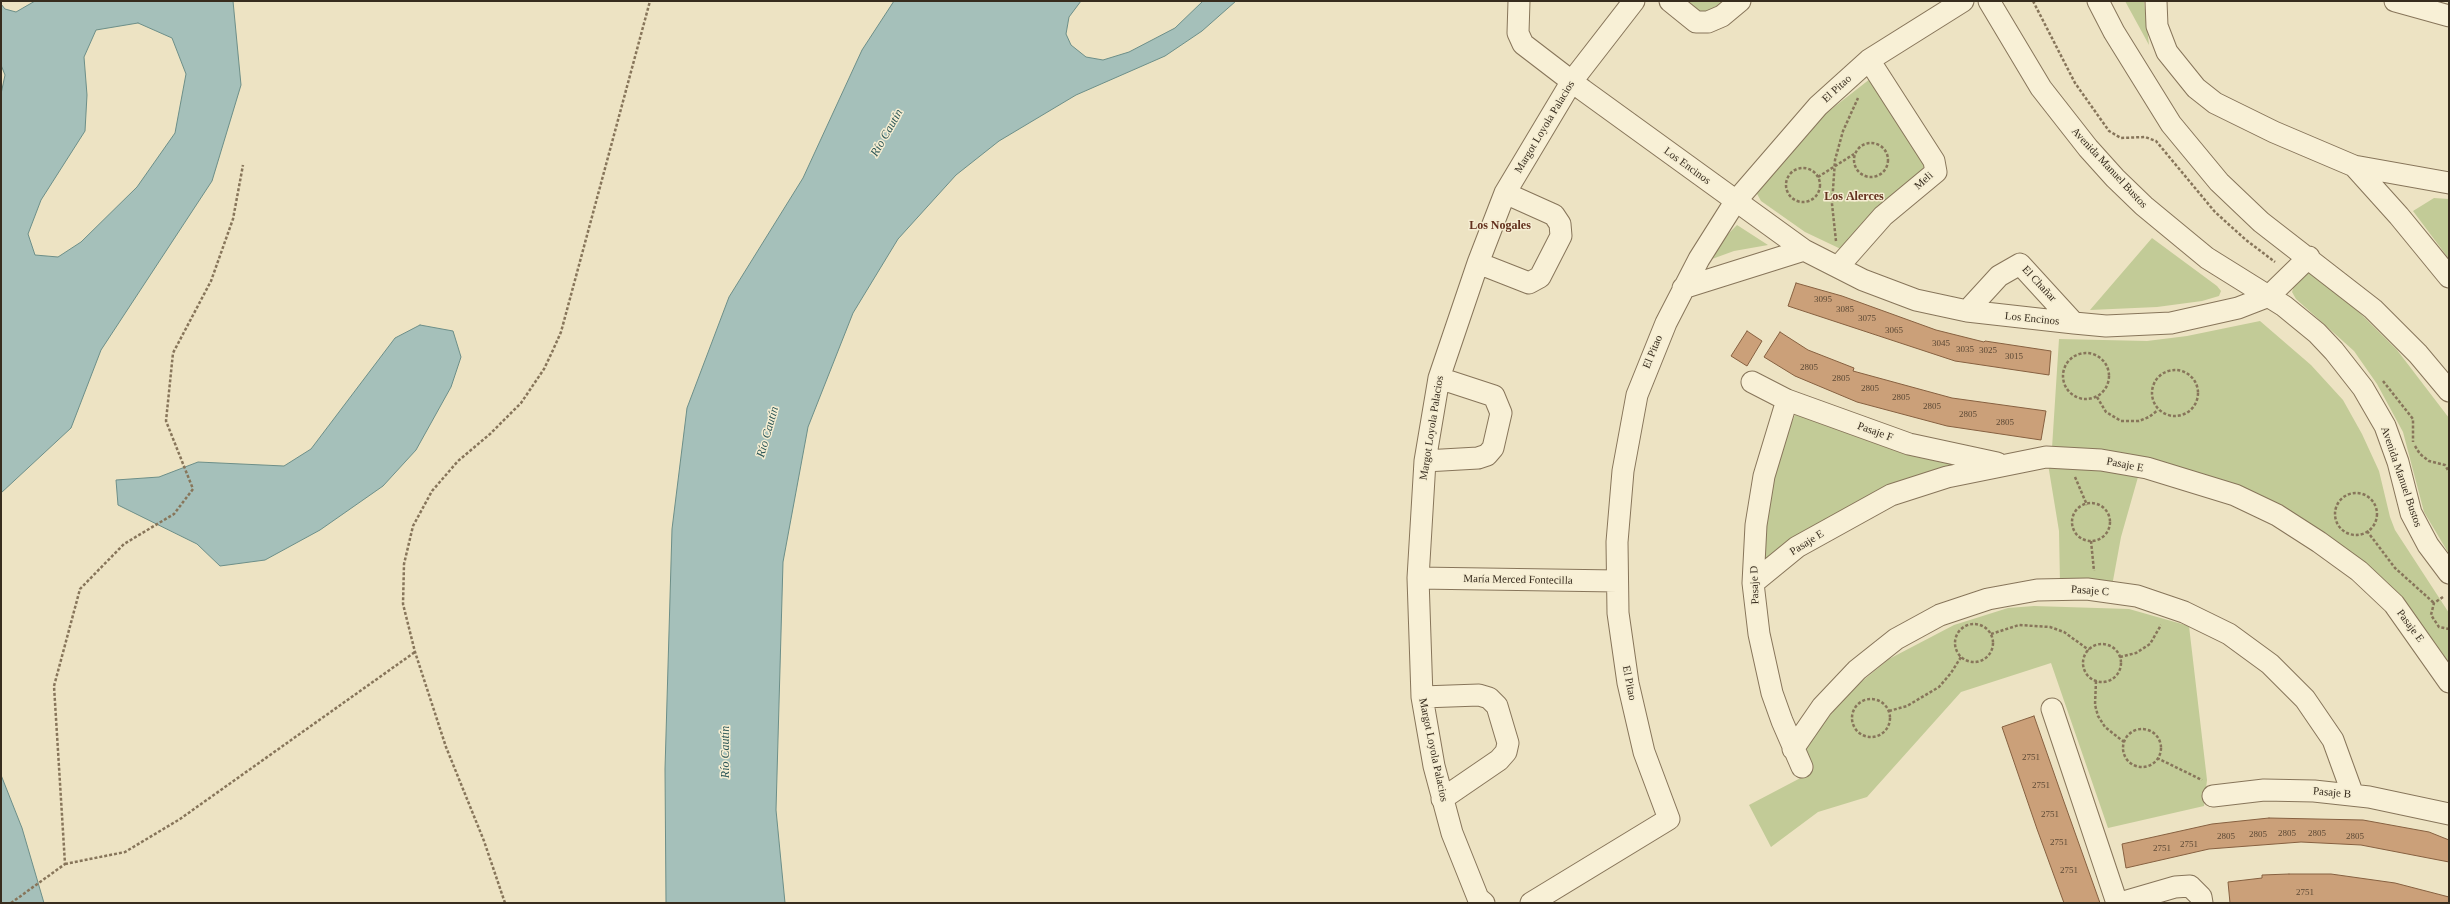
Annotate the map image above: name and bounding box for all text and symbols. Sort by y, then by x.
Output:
street label: El Pitao [1820,72,1854,106]
street label: Margot Loyola Palacios [1512,78,1578,176]
water label: Río Cautín [868,107,906,159]
street label: Avenida Manuel Bustos [2068,125,2150,211]
street label: Los Encinos [1661,145,1713,187]
street label: Meli [1912,169,1936,193]
district label: Los Alerces [1824,190,1884,204]
district label: Los Nogales [1469,219,1531,233]
street label: El Chañar [2019,263,2059,305]
house number: 3095 [1814,295,1832,305]
house number: 3085 [1836,305,1854,315]
street label: Los Encinos [2004,310,2060,328]
house number: 3075 [1858,314,1876,324]
house number: 3065 [1885,326,1903,336]
street label: El Pitao [1640,333,1666,371]
house number: 3045 [1932,339,1950,349]
house number: 3035 [1956,345,1974,355]
house number: 3025 [1979,346,1997,356]
house number: 3015 [2005,352,2023,362]
house number: 2805 [1800,363,1818,373]
house number: 2805 [1832,374,1850,384]
street label: Margot Loyola Palacios [1417,375,1447,481]
house number: 2805 [1861,384,1879,394]
house number: 2805 [1892,393,1910,403]
house number: 2805 [1923,402,1941,412]
water label: Río Cautín [754,405,782,459]
house number: 2805 [1959,410,1977,420]
house number: 2805 [1996,418,2014,428]
street label: Pasaje F [1855,419,1895,445]
street label: Avenida Manuel Bustos [2378,425,2424,529]
street label: Pasaje E [2105,455,2145,475]
street label: Pasaje E [1788,527,1826,559]
street label: Pasaje D [1748,565,1762,605]
street label: María Merced Fontecilla [1463,572,1573,588]
street label: Pasaje C [2070,583,2110,599]
street label: Pasaje E [2393,607,2427,645]
street label: El Pitao [1619,664,1639,702]
street label: Margot Loyola Palacios [1416,697,1450,803]
water label: Río Cautín [719,726,733,778]
house number: 2751 [2022,753,2040,763]
house number: 2751 [2032,781,2050,791]
street label: Pasaje B [2312,785,2352,801]
house number: 2751 [2041,810,2059,820]
house number: 2805 [2278,829,2296,839]
house number: 2805 [2308,829,2326,839]
house number: 2805 [2249,830,2267,840]
house number: 2805 [2217,832,2235,842]
house number: 2805 [2346,832,2364,842]
house number: 2751 [2050,838,2068,848]
house number: 2751 [2180,840,2198,850]
house number: 2751 [2153,844,2171,854]
house number: 2751 [2060,866,2078,876]
house number: 2751 [2296,888,2314,898]

